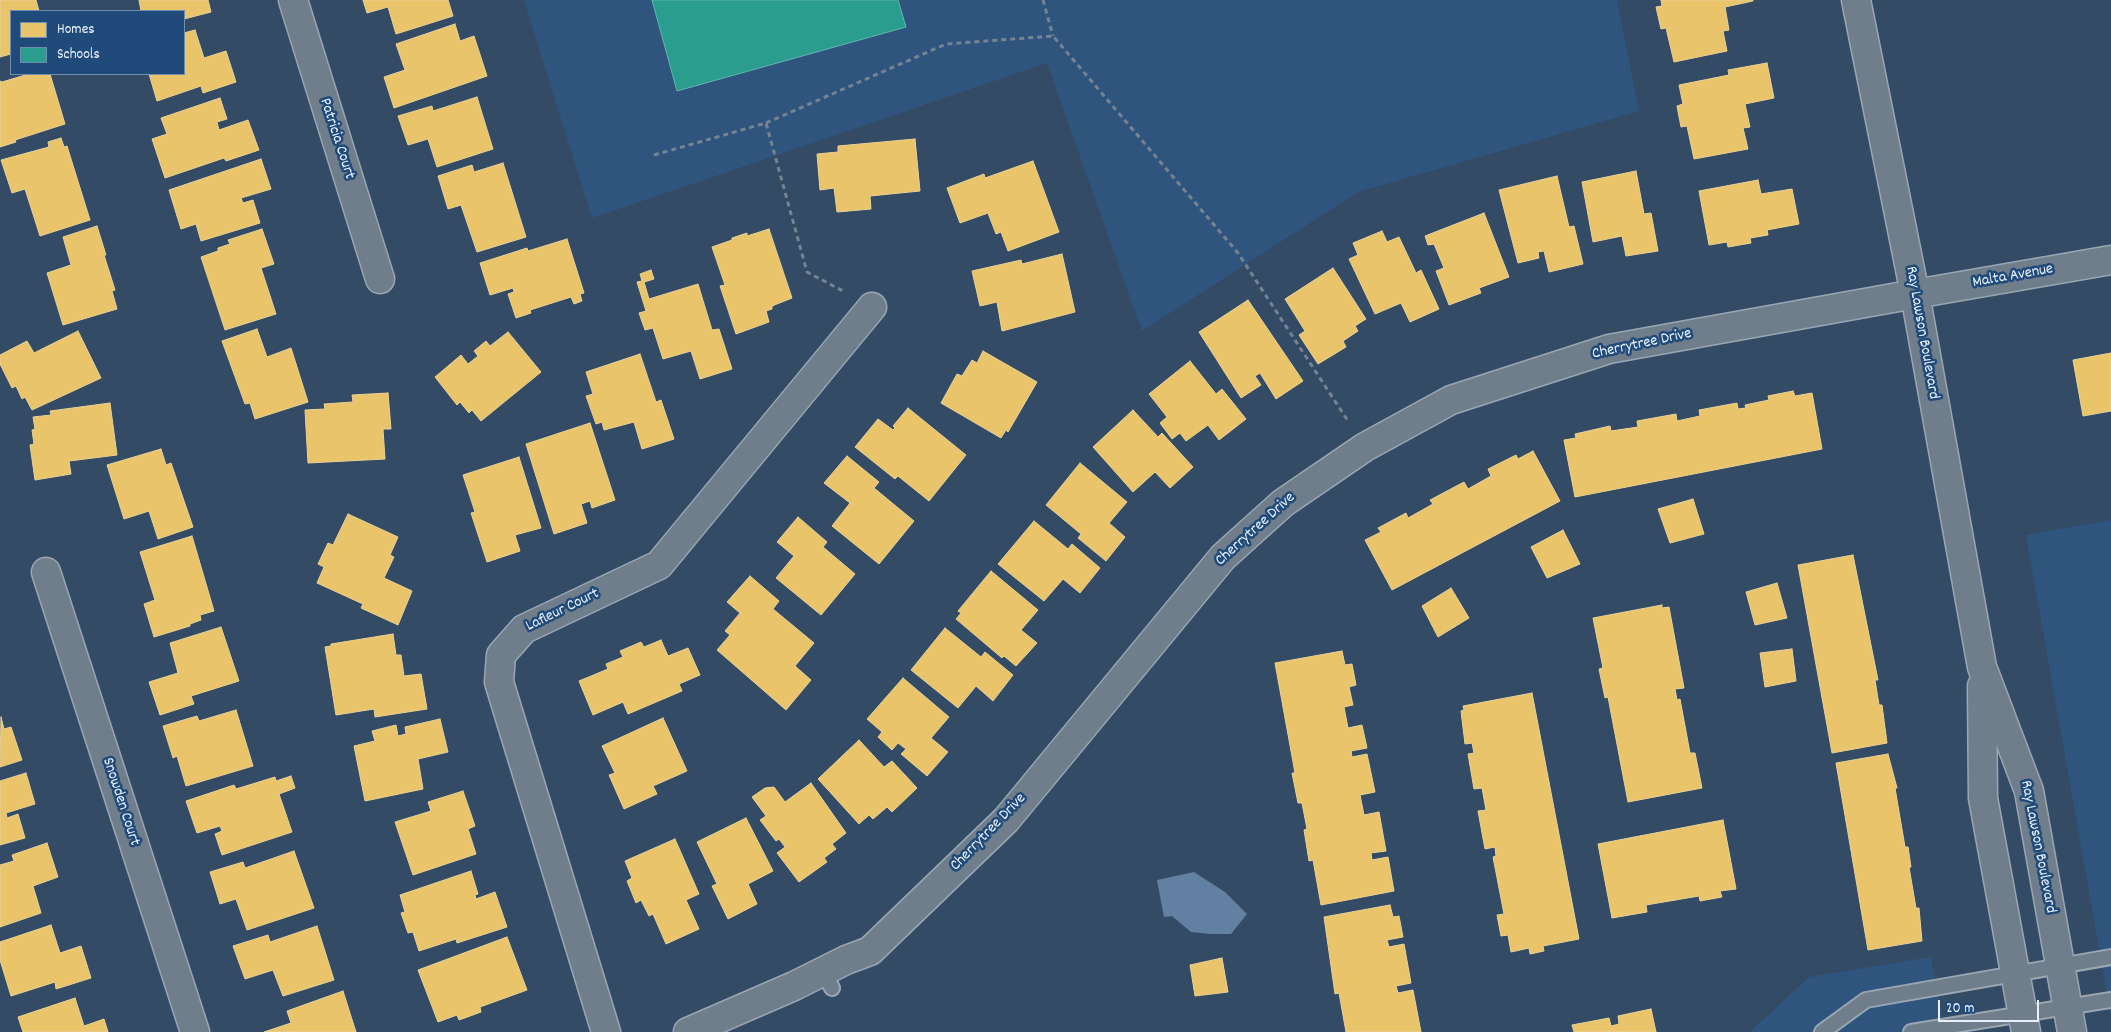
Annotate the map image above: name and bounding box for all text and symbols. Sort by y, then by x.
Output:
legend [10,10,185,75]
text: Homes [57,19,95,41]
text: Schools [57,44,100,66]
street label: Patricia Court [314,96,358,182]
street label: Malta Avenue [1971,260,2055,294]
street label: Ray Lawson Boulevard [1900,265,1942,401]
street label: Cherrytree Drive [1591,325,1693,365]
street label: Cherrytree Drive [1212,489,1300,571]
street label: Lafleur Court [523,585,603,637]
street label: Snowden Court [97,756,143,848]
street label: Ray Lawson Boulevard [2015,779,2059,915]
street label: Cherrytree Drive [947,790,1031,876]
scale bar [1941,990,2042,1022]
text: 20 m [1946,998,1974,1020]

